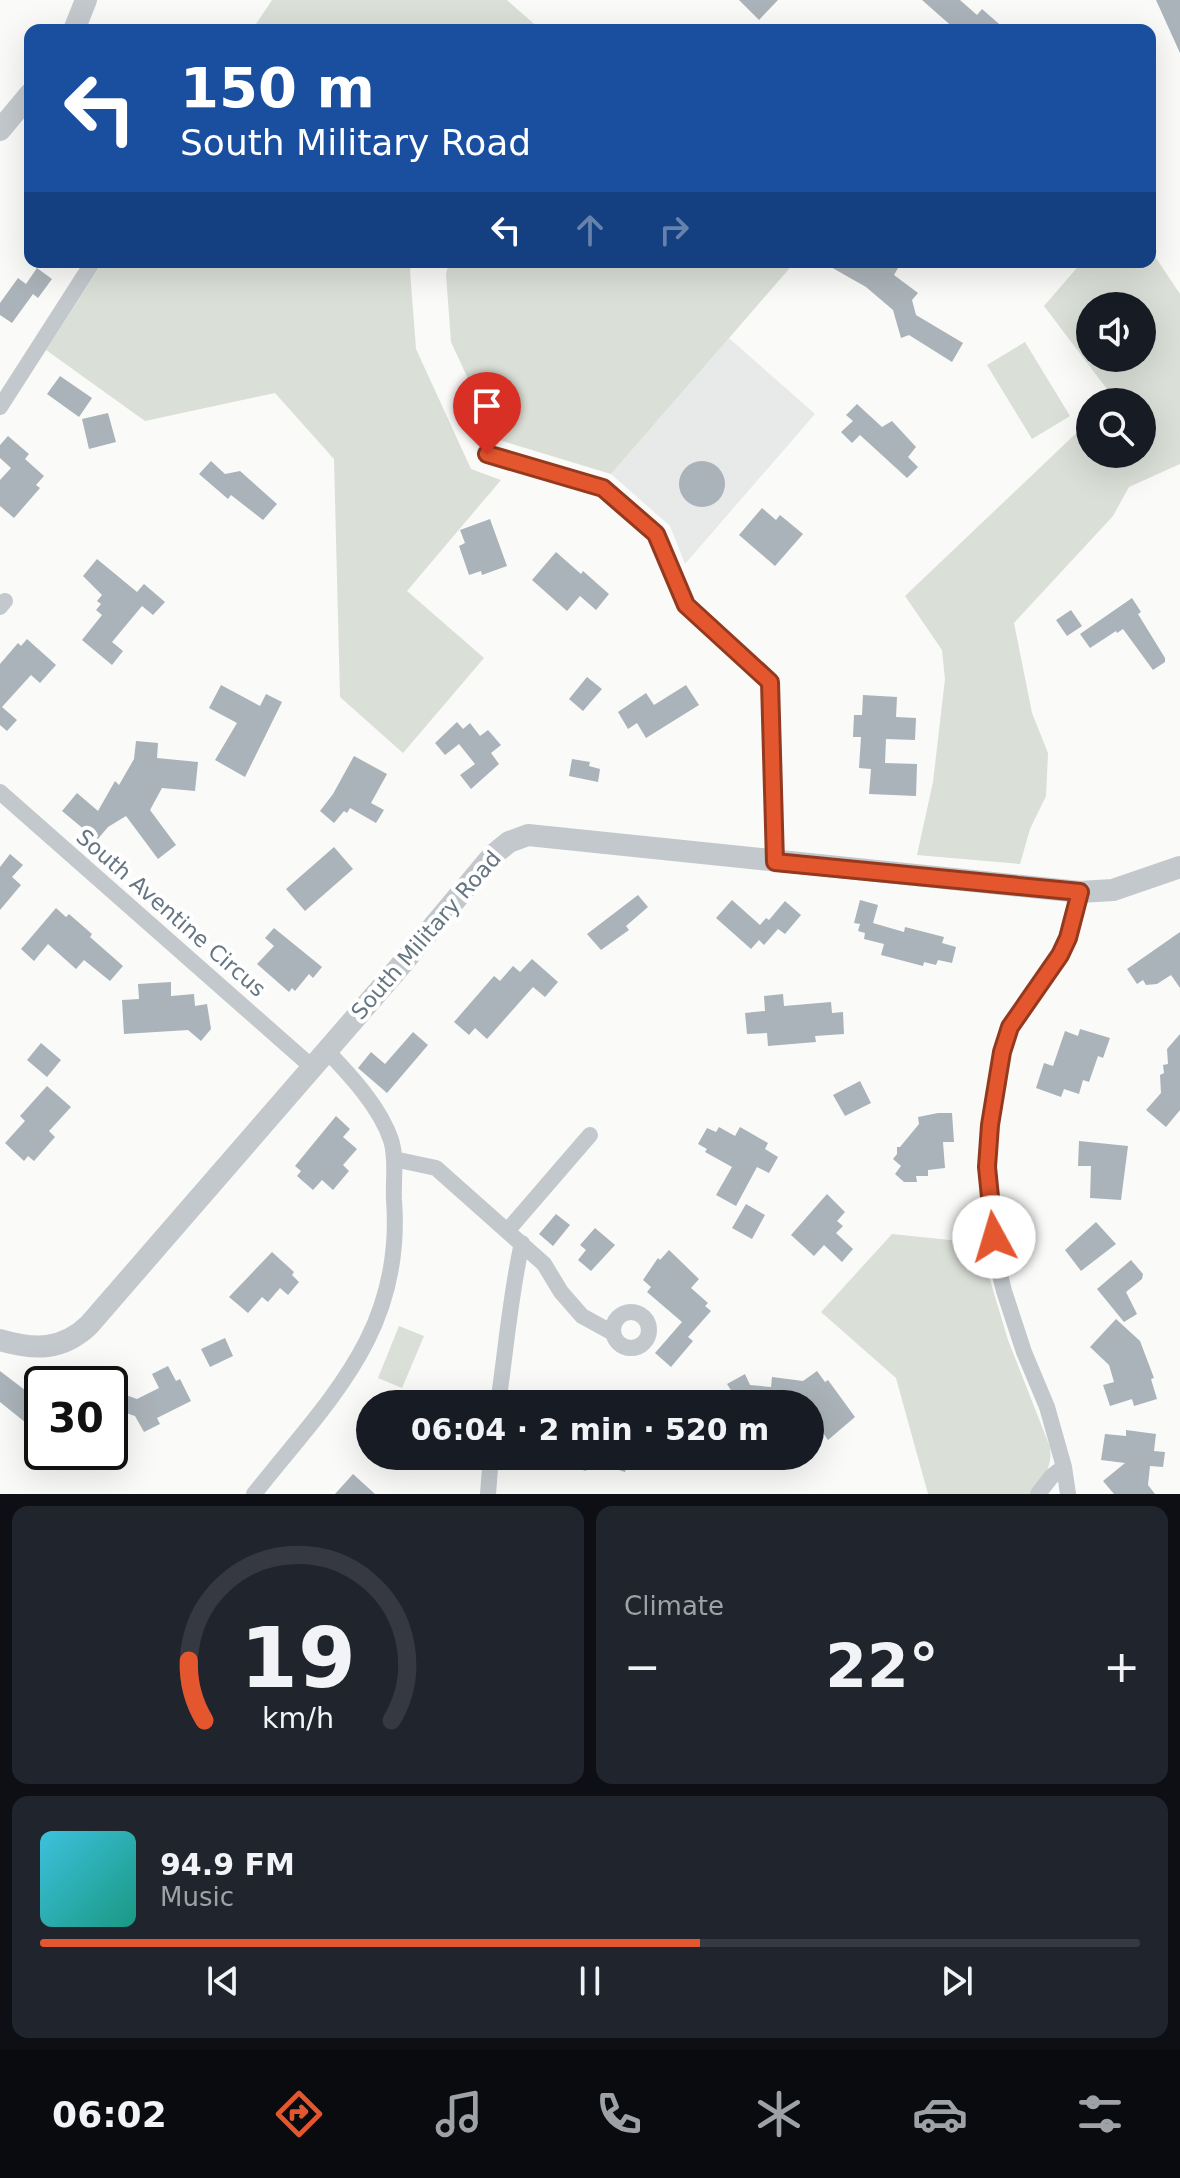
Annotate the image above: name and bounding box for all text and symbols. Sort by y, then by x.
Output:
text: 150 m [180,55,375,120]
icon: left [48,56,152,160]
text: South Military Road [180,122,531,163]
icon: left [484,208,528,252]
icon: ahead [568,208,612,252]
icon: right [652,208,696,252]
map controls [1076,292,1156,468]
button: sound [1076,292,1156,372]
pin [453,372,521,454]
icon: arrive [465,384,509,428]
button: search [1076,388,1156,468]
street label: South Aventine Circus [72,824,270,1002]
street label: South Military Road [346,846,506,1024]
position arrow [952,1195,1036,1279]
speed limit sign: 30 [24,1366,128,1470]
text: 06:04 · 2 min · 520 m [411,1412,769,1447]
text: Climate [624,1591,724,1621]
text: 19 [240,1610,356,1707]
text: 22° [825,1631,939,1701]
text: − [624,1641,661,1692]
text: + [1103,1641,1140,1692]
text: km/h [262,1701,334,1735]
text: 94.9 FM [160,1847,295,1882]
text: Music [160,1882,234,1912]
icon: previous [201,1959,245,2003]
icon: pause [568,1959,612,2003]
icon: next [935,1959,979,2003]
icon: directions [271,2086,327,2142]
icon: music [431,2086,487,2142]
icon: phone [591,2086,647,2142]
icon: climate [751,2086,807,2142]
icon: car [912,2086,968,2142]
icon: filters [1072,2086,1128,2142]
text: 06:02 [52,2094,167,2135]

